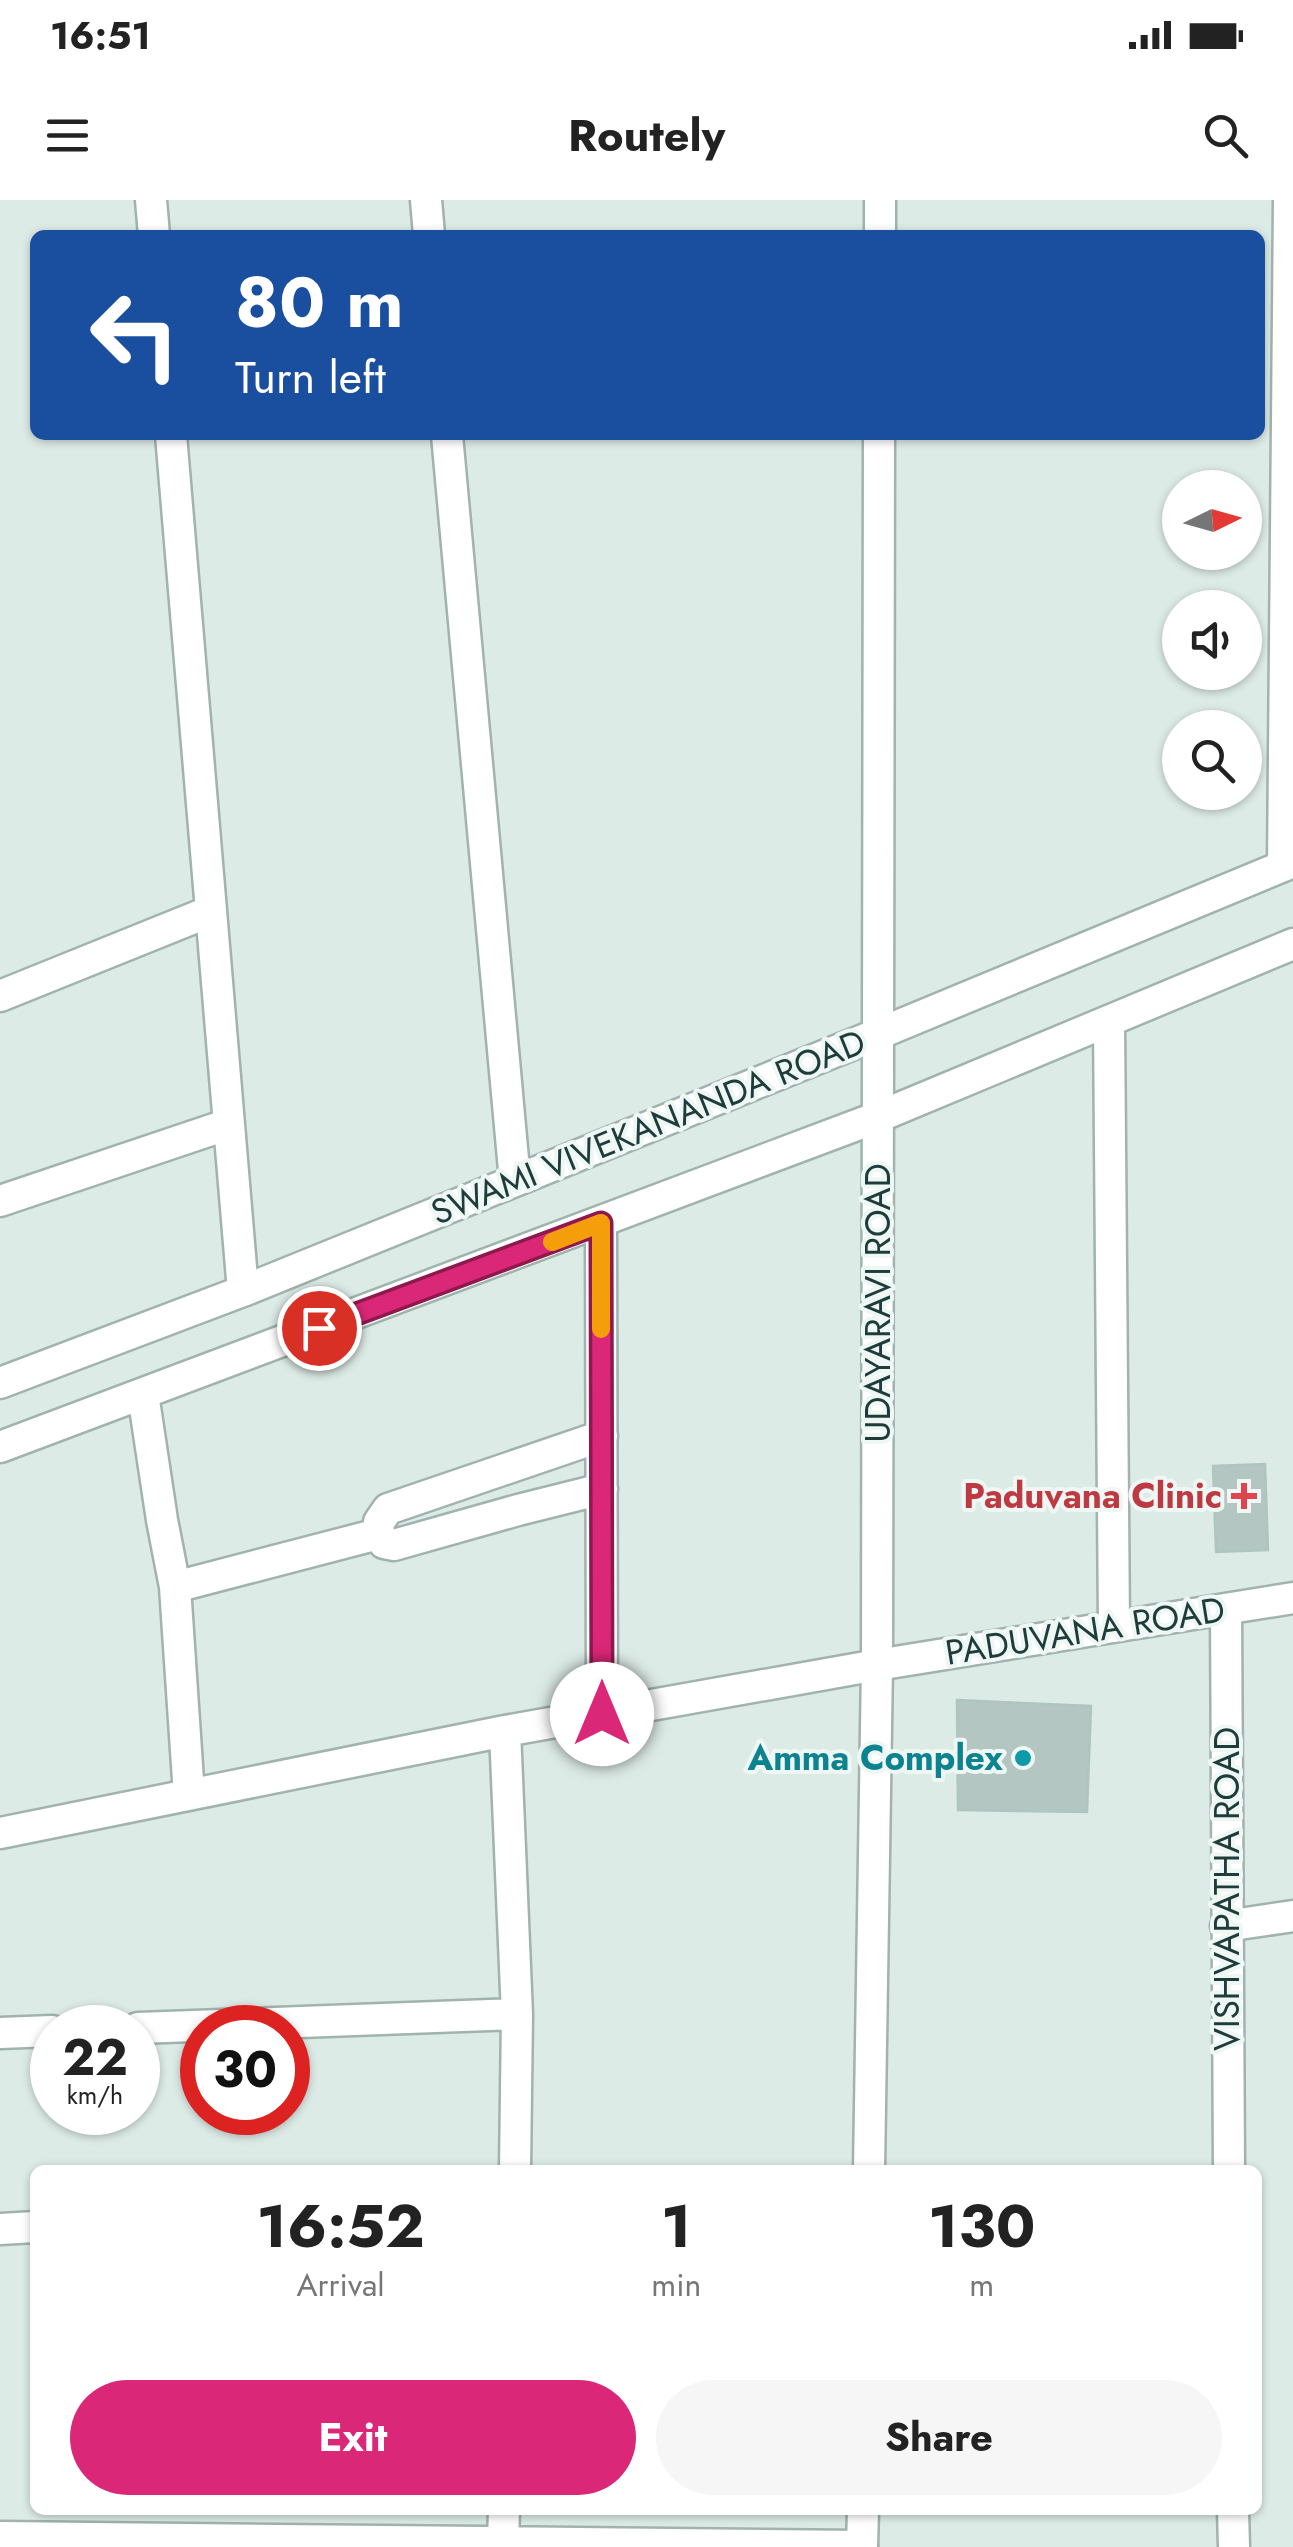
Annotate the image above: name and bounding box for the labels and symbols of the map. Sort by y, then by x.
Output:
north arrow [1162,470,1262,570]
street label: SWAMI VIVEKANANDA ROAD [423,1017,873,1237]
street label: UDAYARAVI ROAD [853,1163,903,1443]
pin [277,1286,362,1371]
place label: Paduvana Clinic [963,1471,1222,1521]
marker: Paduvana Clinic [1231,1483,1257,1509]
street label: PADUVANA ROAD [942,1584,1228,1678]
position arrow [550,1662,654,1766]
street label: VISHVAPATHA ROAD [1202,1727,1252,2051]
place label: Amma Complex [746,1733,1003,1783]
marker: Amma Complex [1012,1747,1034,1769]
speed limit sign: 30 [180,2005,310,2135]

